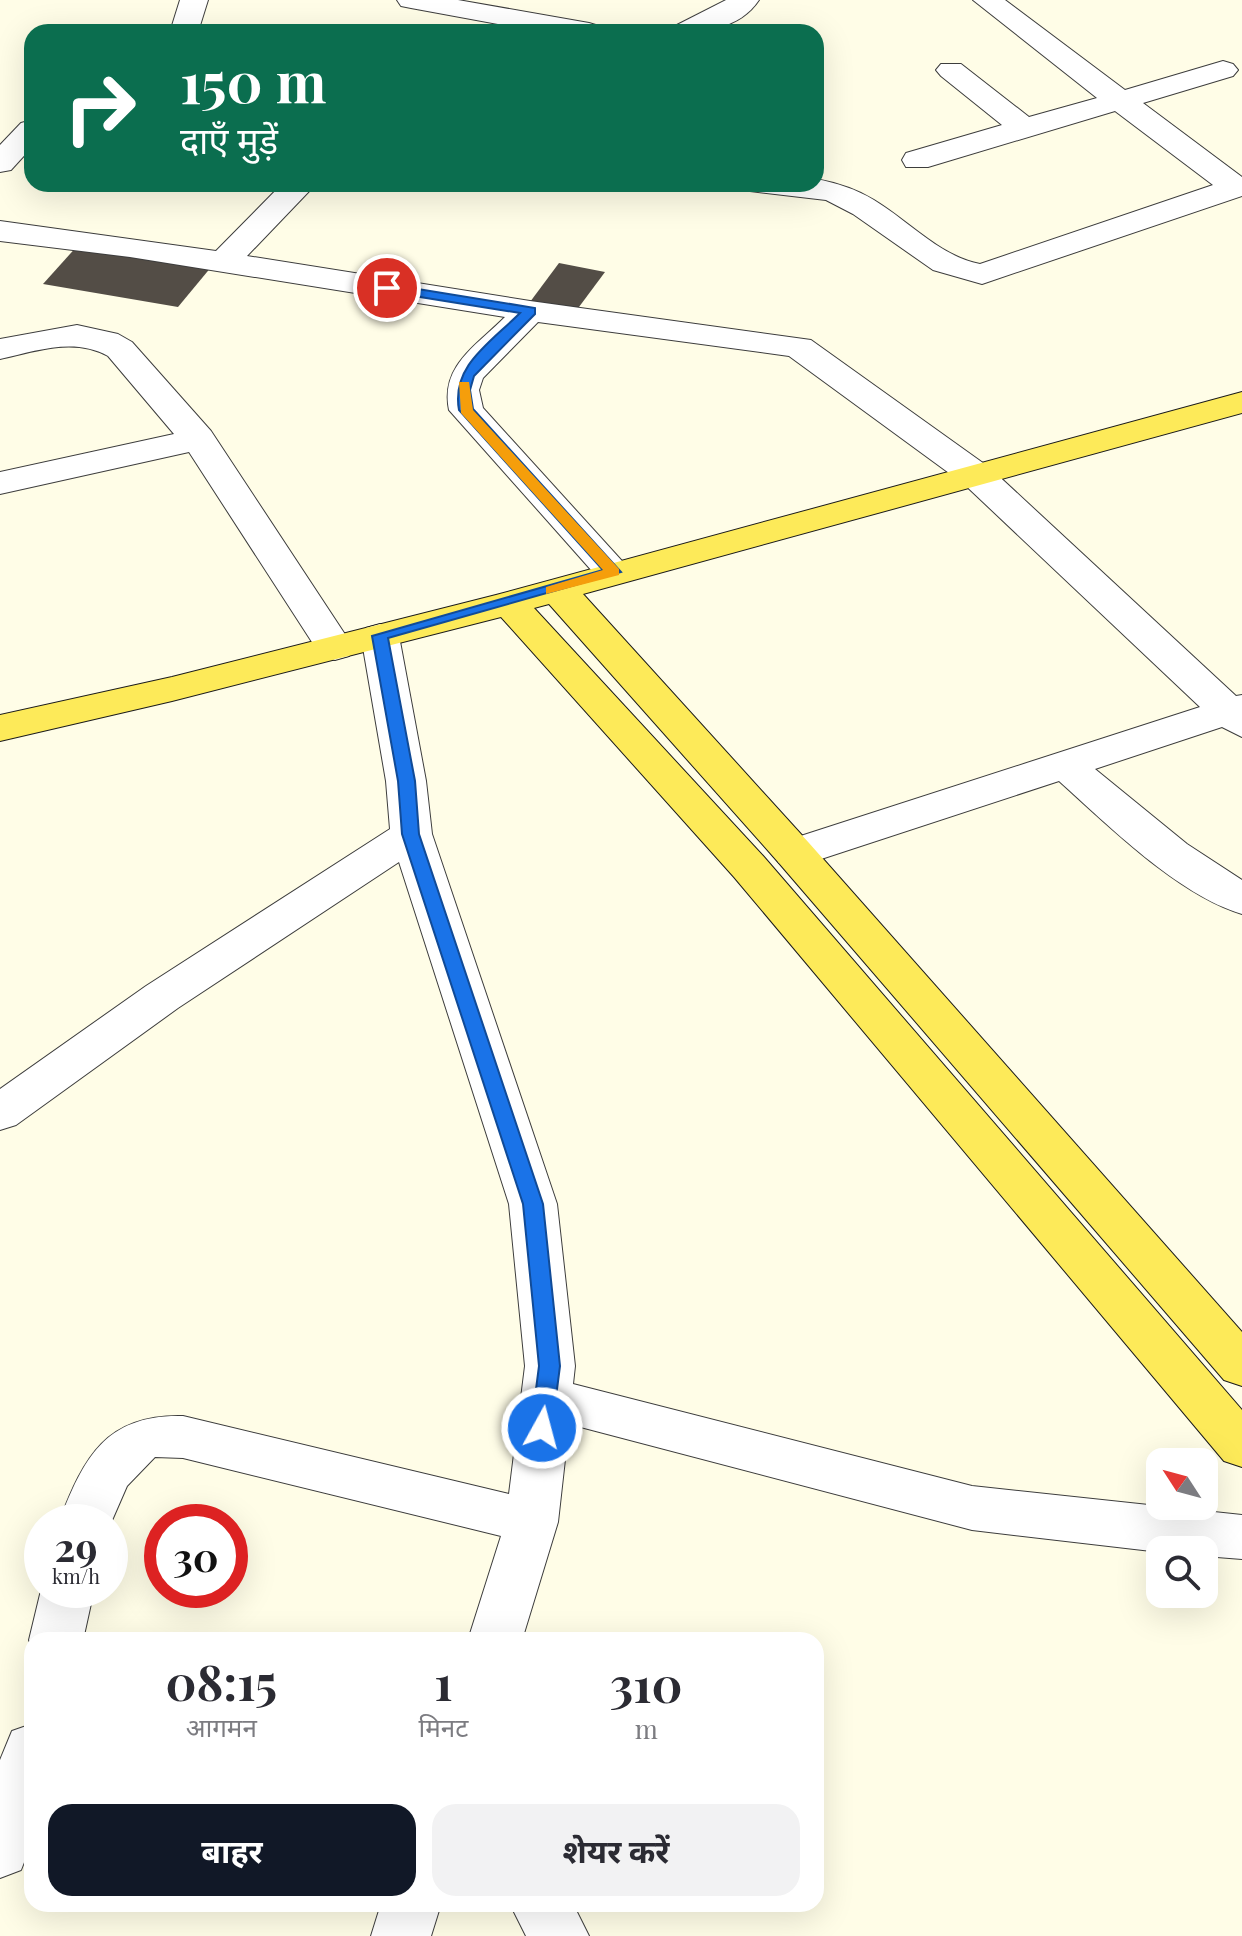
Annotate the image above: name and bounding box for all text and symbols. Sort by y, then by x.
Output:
text: 150 m [180,43,326,118]
icon: right [48,56,152,160]
text: दाएँ मुड़ें [180,115,278,163]
pin [353,254,421,322]
icon: arrive [365,266,409,310]
position arrow [500,1386,584,1470]
north arrow [1146,1448,1218,1520]
map controls [1146,1448,1218,1608]
speed limit sign: 30 [144,1504,248,1608]
text: 29 [54,1519,98,1572]
button: search [1146,1536,1218,1608]
text: km/h [52,1562,100,1589]
text: 08:15 [165,1649,277,1713]
text: 1 [434,1649,453,1713]
text: 310 [610,1651,683,1715]
text: आगमन [186,1709,257,1744]
text: मिनट [419,1709,468,1744]
text: m [635,1711,658,1746]
button: बाहर [48,1804,416,1896]
button: शेयर करें [432,1804,800,1896]

